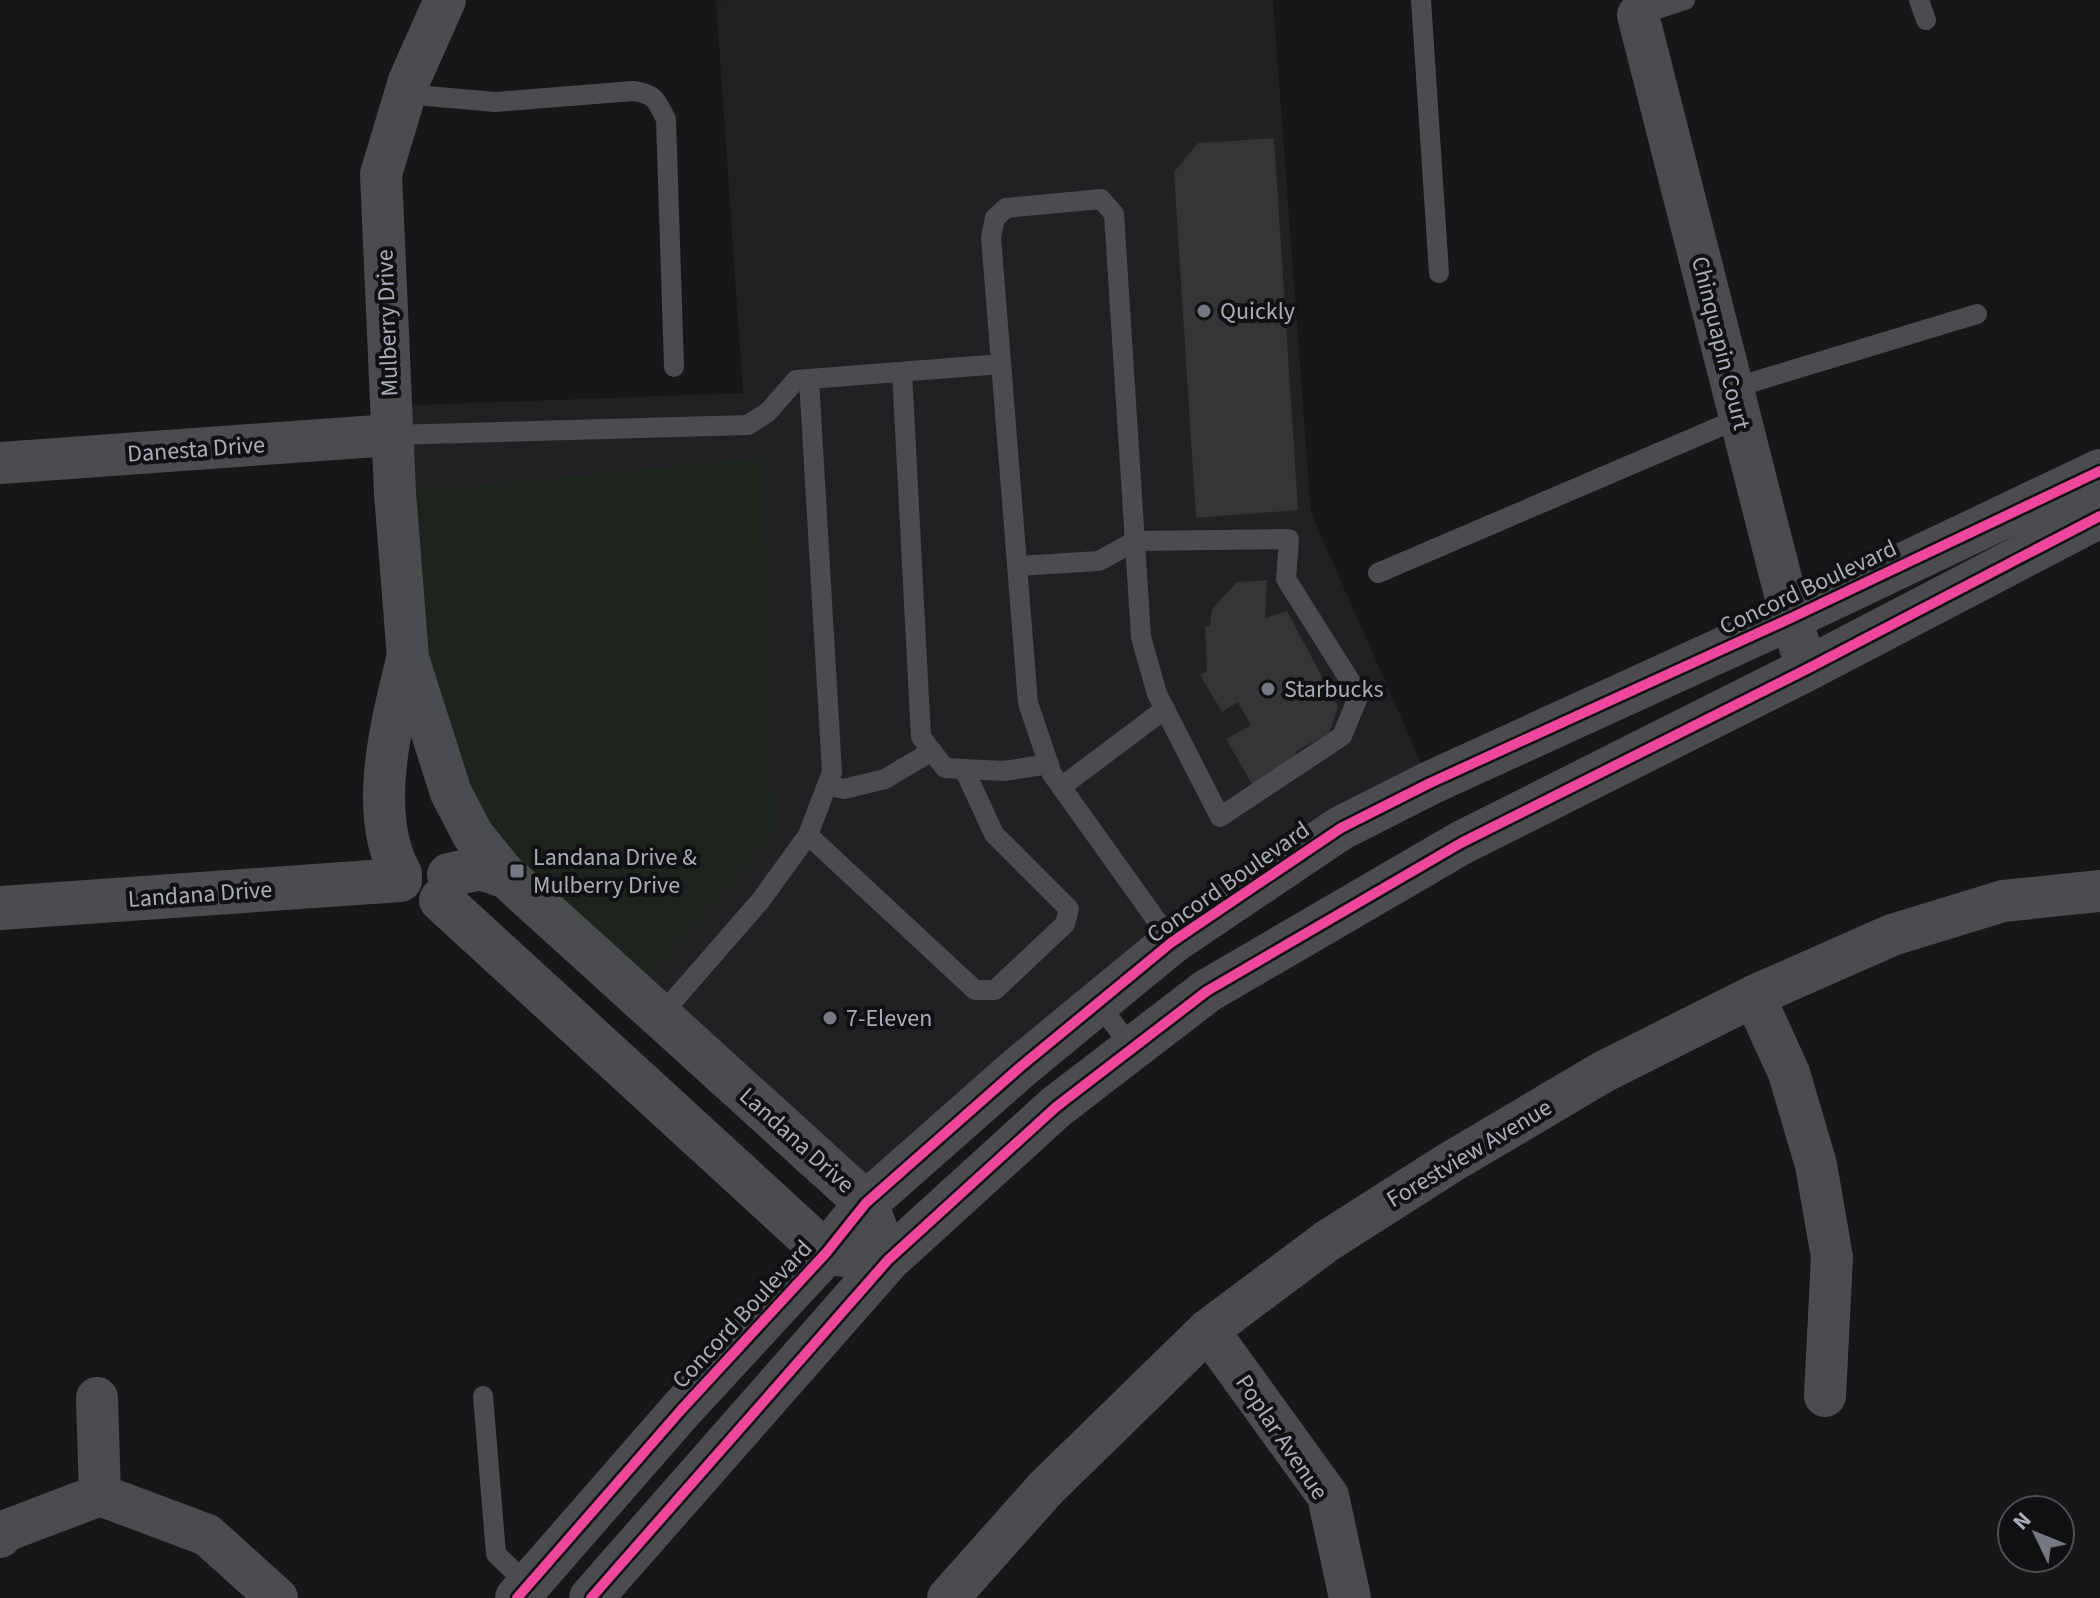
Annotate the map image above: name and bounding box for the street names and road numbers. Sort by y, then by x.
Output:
street label: Mulberry Drive [367,249,408,397]
street label: Chinquapin Court [1682,253,1759,434]
street label: Danesta Drive [126,427,266,472]
street label: Concord Boulevard [1714,531,1903,644]
street label: Concord Boulevard [1140,813,1317,952]
street label: Landana Drive [127,872,273,917]
street label: Landana Drive [731,1079,862,1202]
street label: Forestview Avenue [1380,1090,1559,1217]
street label: Concord Boulevard [664,1232,821,1397]
street label: Poplar Avenue [1227,1368,1337,1507]

